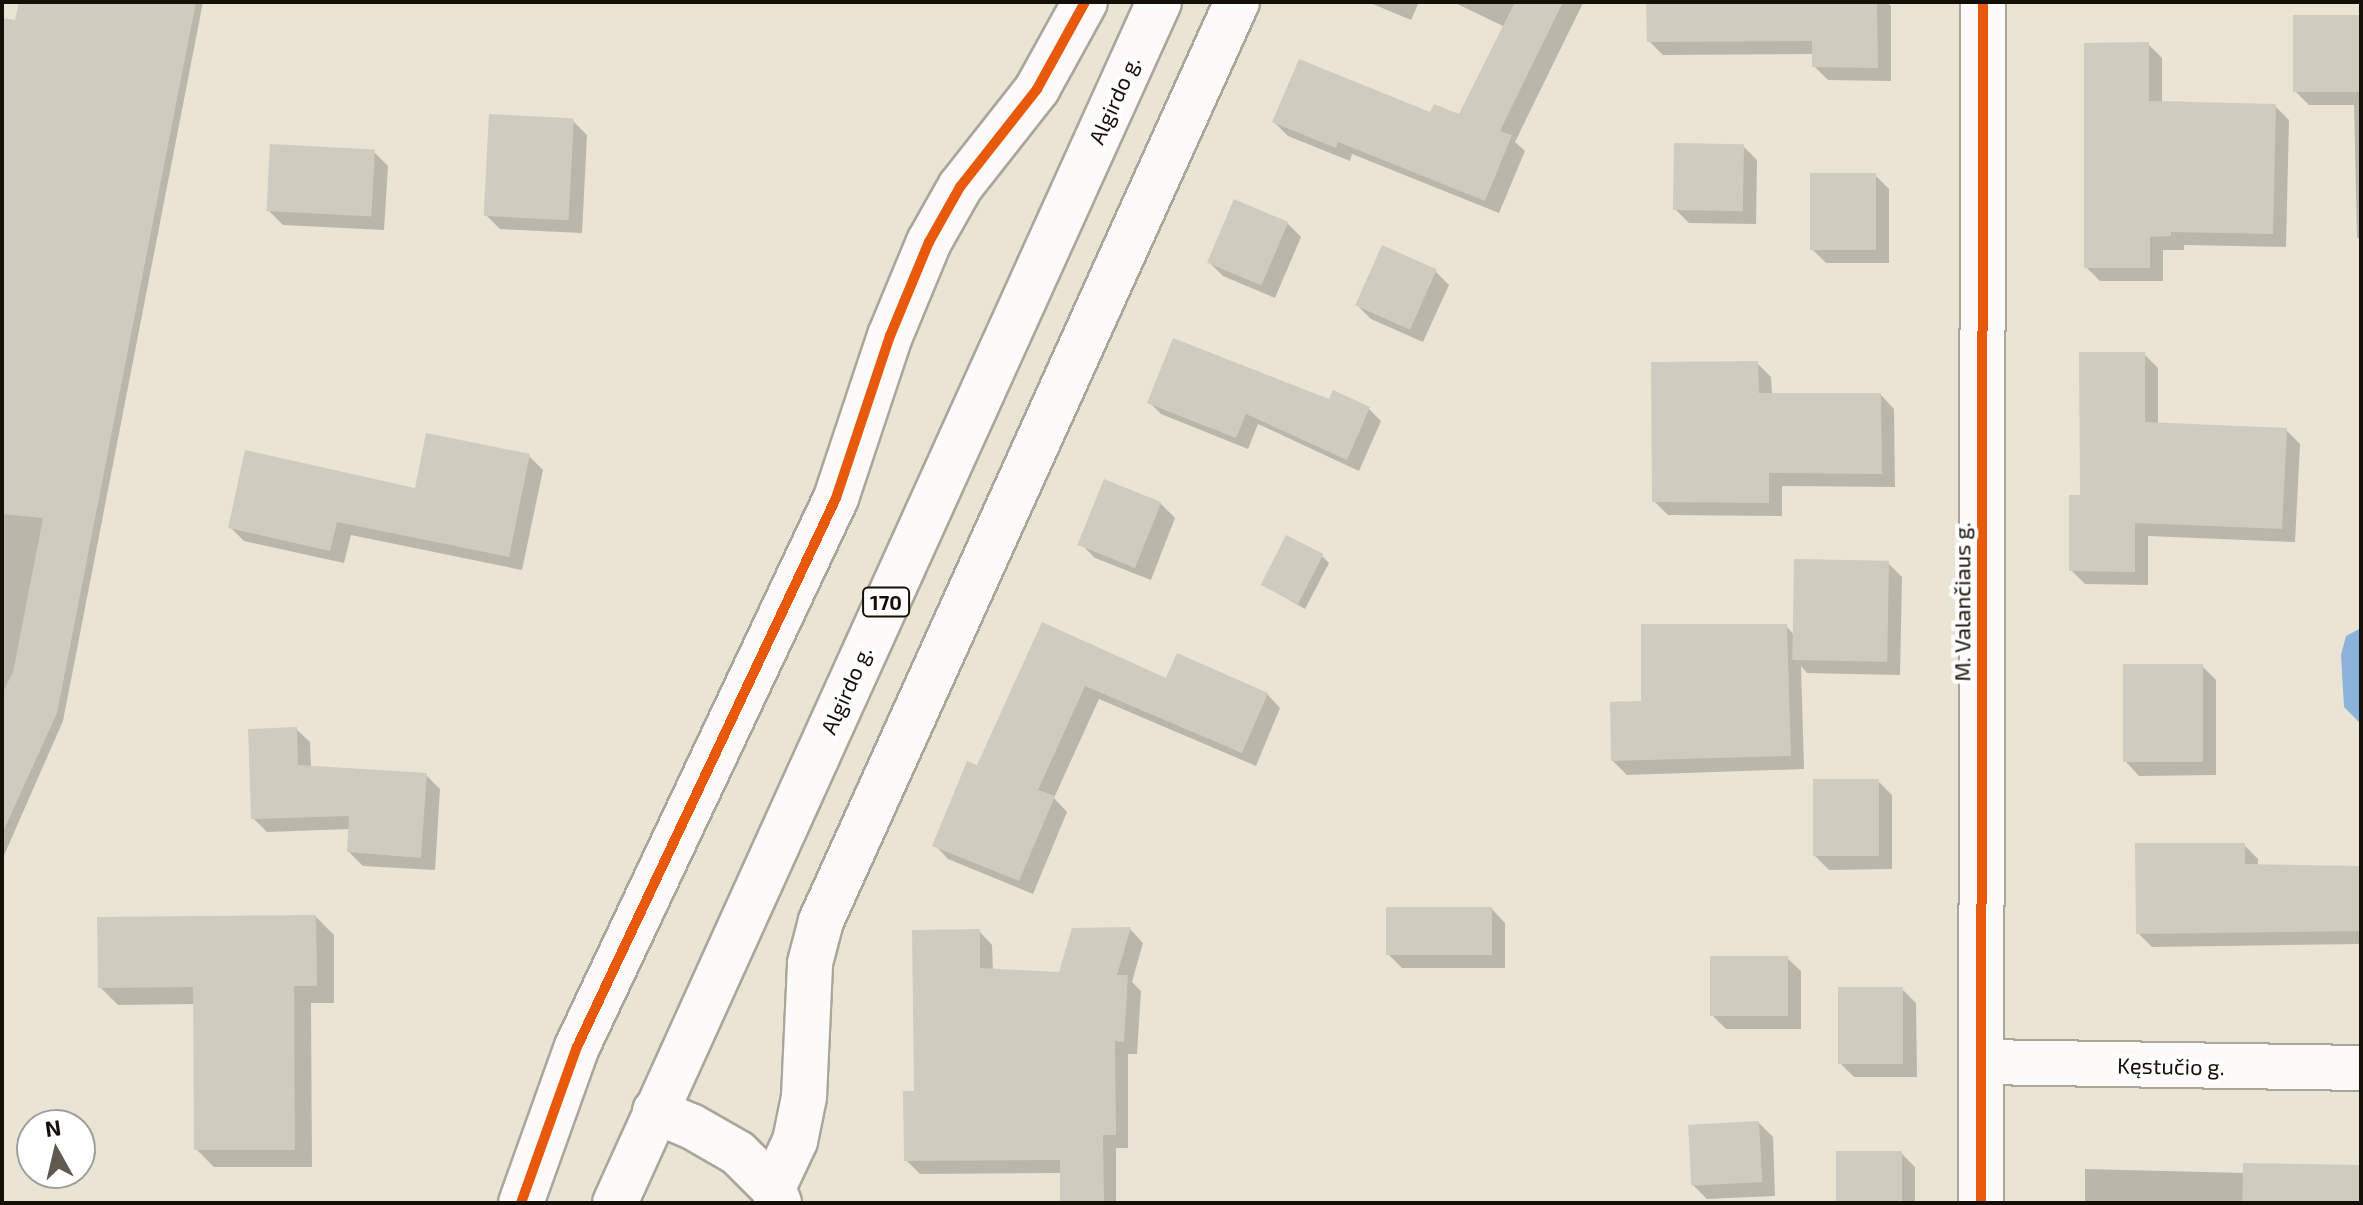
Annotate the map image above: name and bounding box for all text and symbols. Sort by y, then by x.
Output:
street label: Algirdo g. [1083,52,1145,148]
street label: M. Valančiaus g. [1949,522,1975,682]
road number: 170 [862,586,910,618]
street label: Algirdo g. [815,642,877,738]
street label: Kęstučio g. [2117,1052,2225,1080]
north arrow [16,1109,96,1189]
text: N [43,1113,63,1141]

